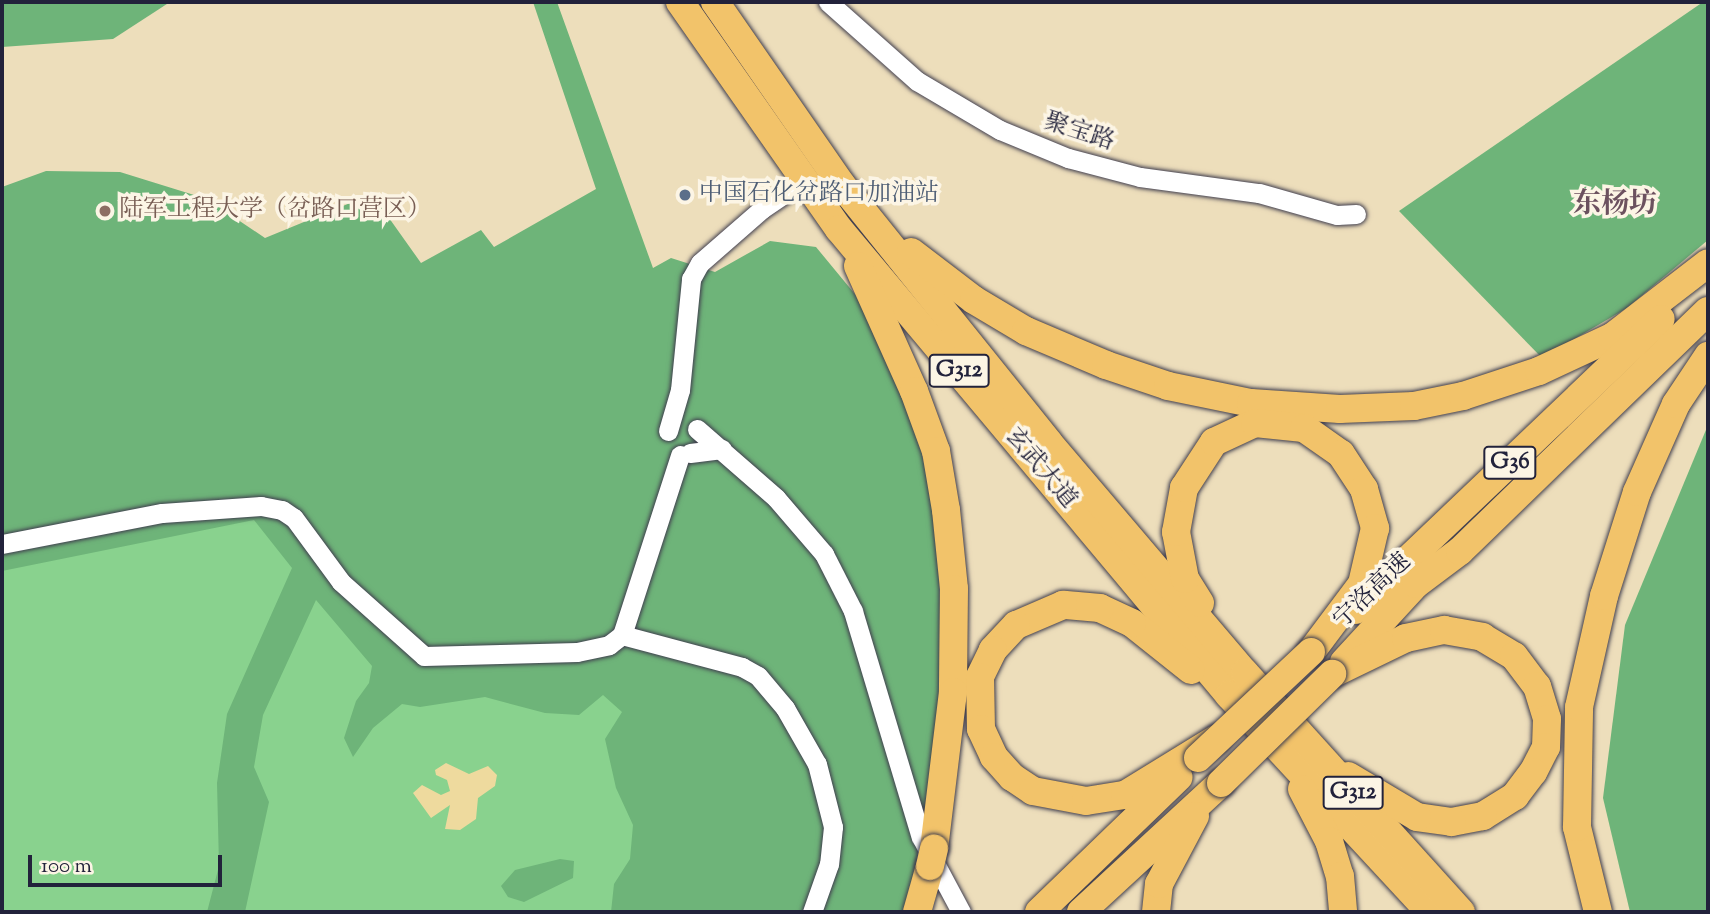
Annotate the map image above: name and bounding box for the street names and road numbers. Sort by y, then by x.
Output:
street label: 聚宝路 [1040,108,1118,158]
road number: G312 [928,352,990,390]
street label: 玄武大道 [998,423,1082,515]
road number: G36 [1482,444,1538,482]
street label: 宁洛高速 [1328,548,1418,636]
road number: G312 [1322,774,1384,813]

